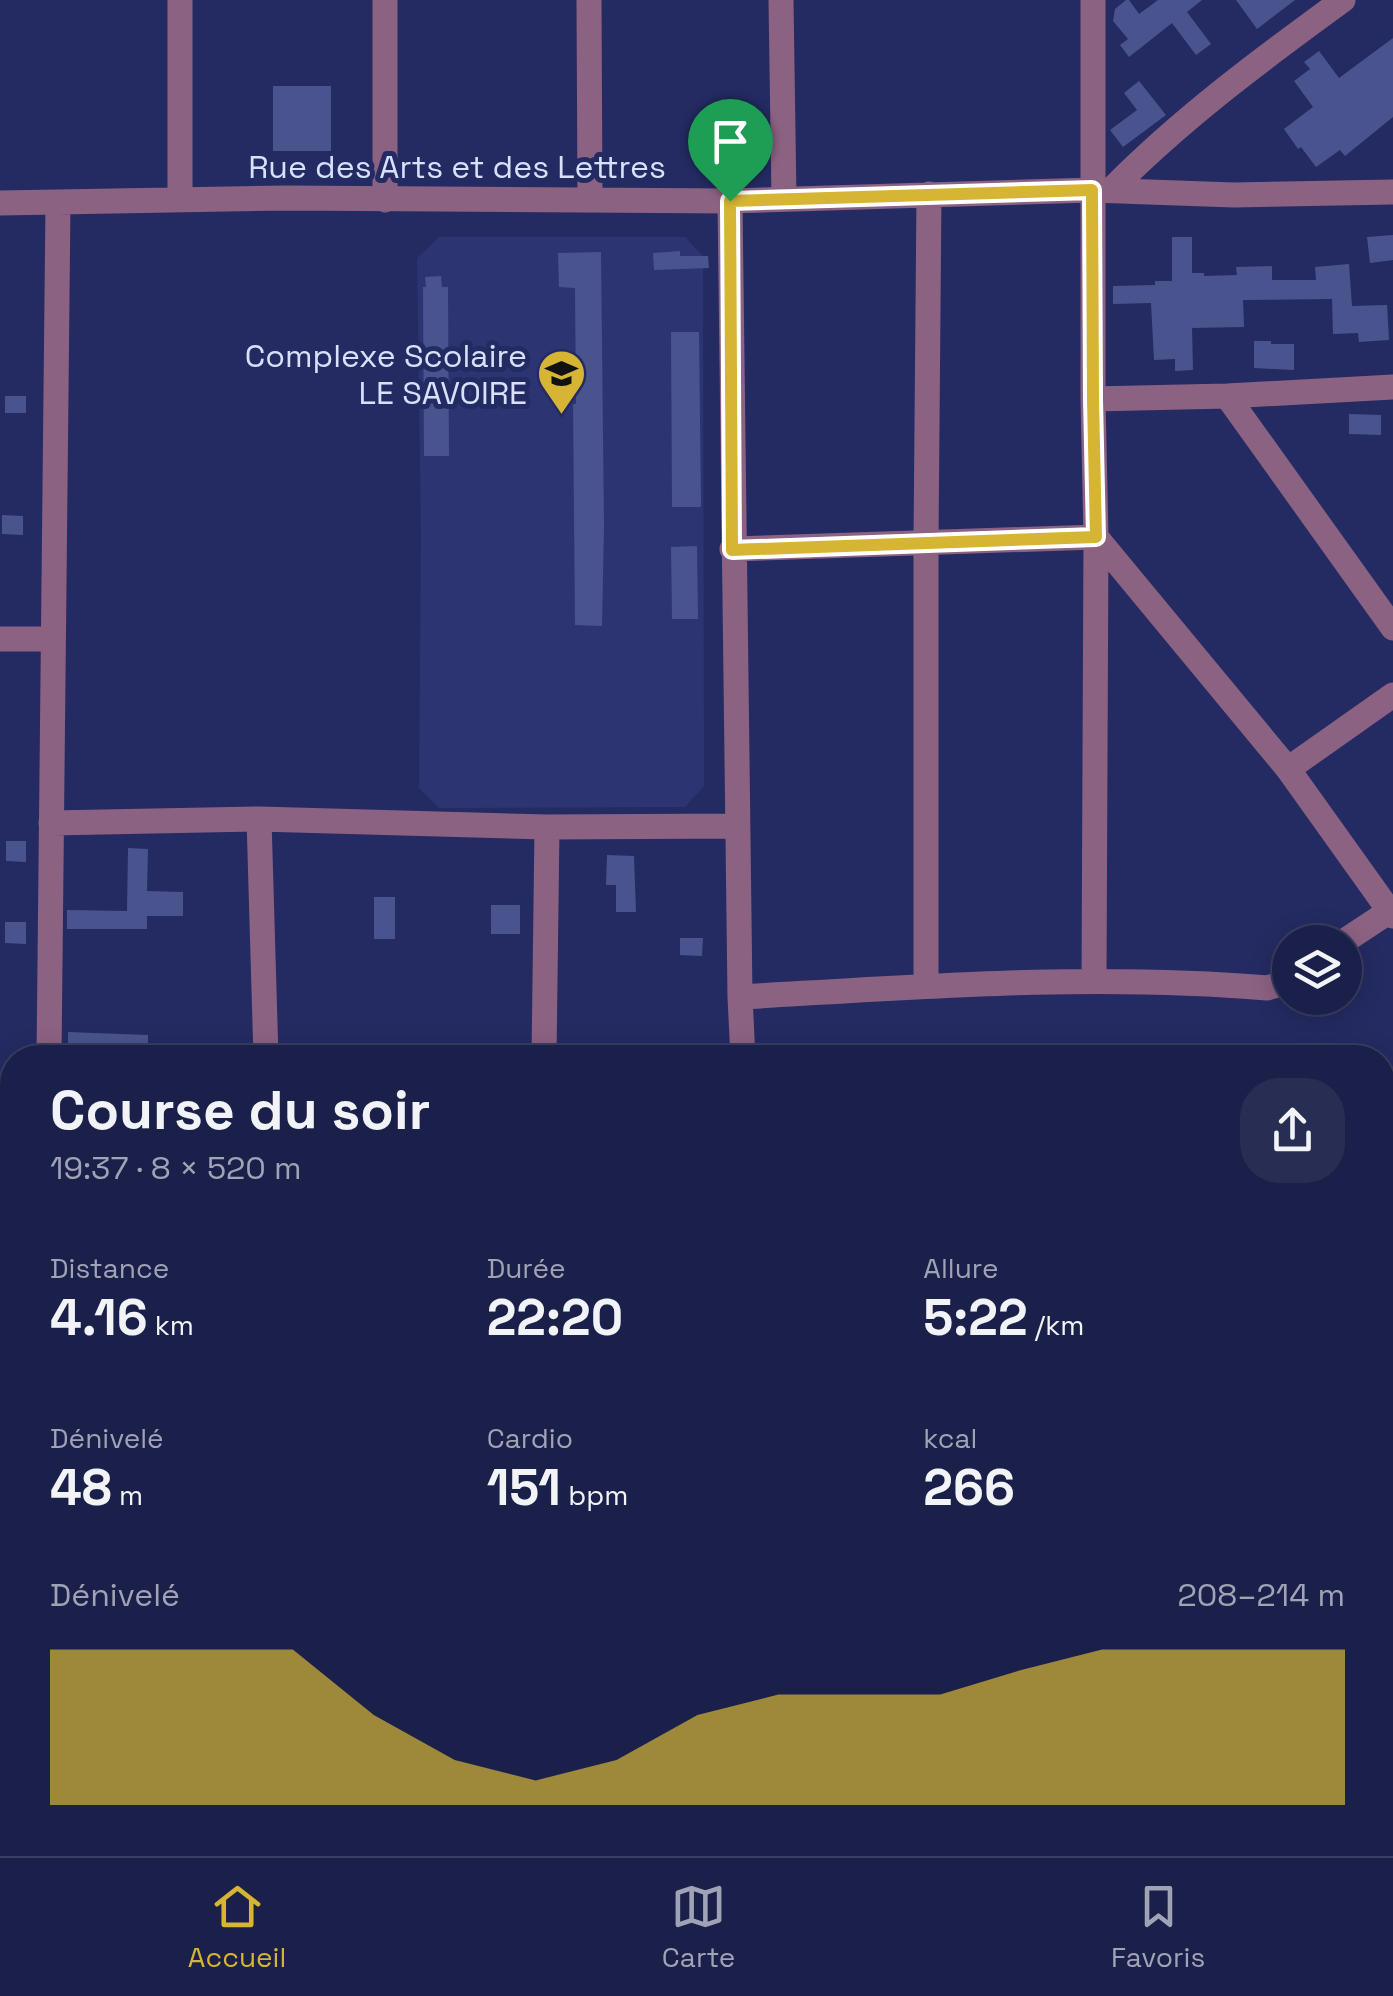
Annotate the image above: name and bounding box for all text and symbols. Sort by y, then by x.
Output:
pin [688,99,773,202]
icon: arrive [703,114,758,169]
street label: Rue des Arts et des Lettres [248,147,666,187]
place label: Complexe Scolaire LE SAVOIRE [245,336,527,413]
school or university icon: Complexe Scolaire LE SAVOIRE [536,348,588,416]
map controls [1272,925,1362,1015]
button: layers [1272,925,1362,1015]
text: Course du soir [50,1075,430,1145]
button: share [1240,1078,1345,1183]
text: 19:37 · 8 × 520 m [50,1148,302,1188]
text: Distance [50,1250,169,1286]
text: Durée [487,1250,566,1286]
text: Allure [923,1250,998,1286]
text: 4.16 [50,1286,148,1350]
text: 22:20 [487,1286,623,1350]
text: 5:22 [923,1286,1028,1350]
text: km [148,1307,194,1343]
text: /km [1028,1307,1084,1343]
text: Dénivelé [50,1420,164,1456]
text: Cardio [487,1420,573,1456]
text: kcal [923,1420,977,1456]
text: 48 [50,1456,112,1520]
text: 151 [487,1456,561,1520]
text: 266 [923,1456,1015,1520]
text: m [112,1477,143,1513]
text: bpm [561,1477,628,1513]
text: Dénivelé [50,1575,180,1615]
text: 208–214 m [1177,1575,1345,1615]
tab: Accueil [188,1879,286,1975]
tab: Carte [662,1879,735,1975]
tab: Favoris [1111,1879,1205,1975]

